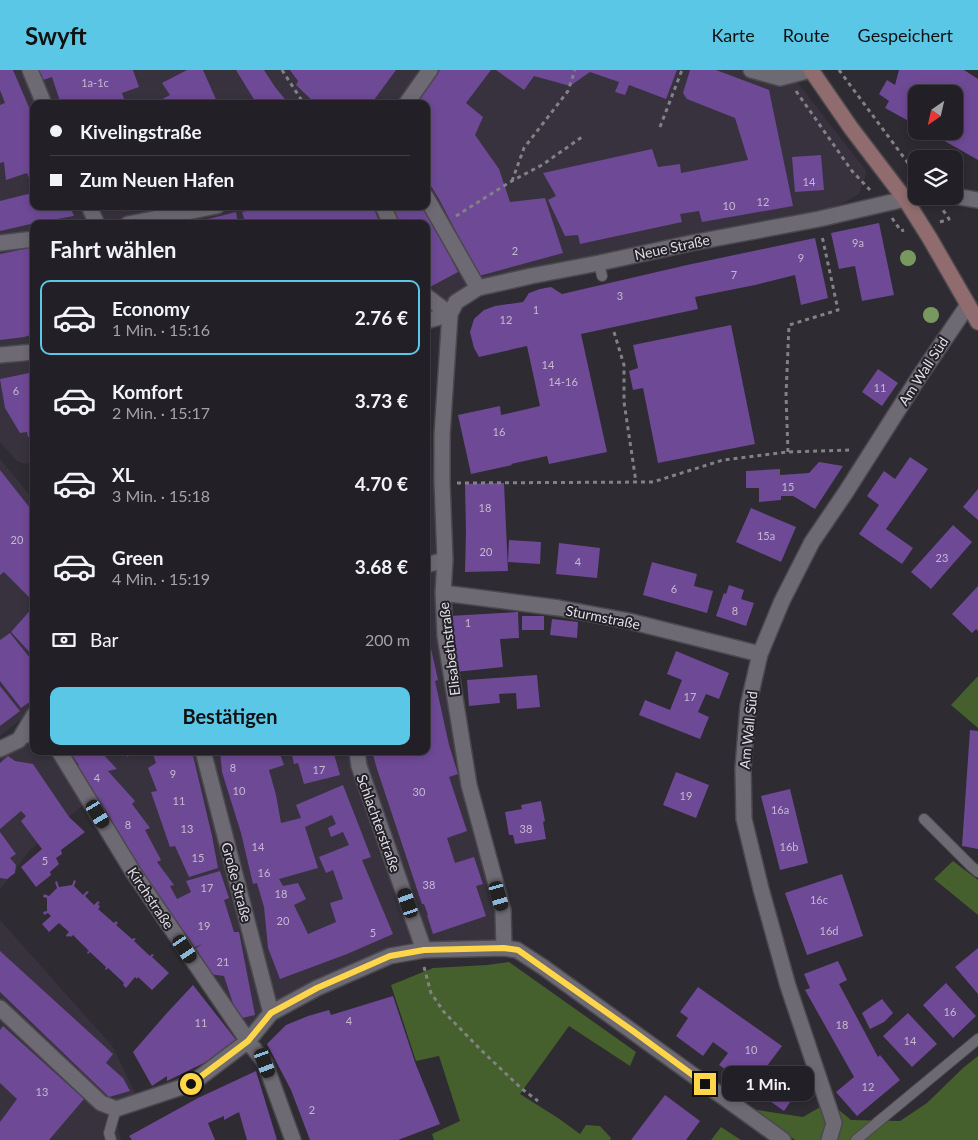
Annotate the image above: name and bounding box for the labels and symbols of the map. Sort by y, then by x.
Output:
house number: 1a-1c [81,76,109,89]
north arrow [908,85,962,140]
house number: 14 [803,175,816,188]
house number: 12 [757,195,769,208]
house number: 10 [723,199,736,212]
street label: Neue Straße [633,231,711,263]
house number: 9a [852,236,864,249]
house number: 2 [512,244,518,257]
house number: 9 [798,251,804,264]
house number: 7 [731,268,737,281]
house number: 3 [617,289,623,302]
house number: 1 [533,303,539,316]
house number: 12 [500,313,512,326]
street label: Am Wall Süd [895,334,951,408]
house number: 14 [542,358,555,371]
house number: 14-16 [548,375,578,388]
house number: 11 [874,381,886,394]
house number: 6 [13,384,19,397]
house number: 16 [493,425,505,438]
house number: 15 [782,480,794,493]
house number: 18 [479,501,491,514]
house number: 15a [757,529,775,542]
house number: 20 [11,533,24,546]
house number: 20 [480,545,493,558]
house number: 23 [936,551,948,564]
house number: 4 [575,555,582,568]
house number: 6 [671,582,677,595]
street label: Elisabethstraße [435,601,463,697]
street label: Sturmstraße [564,601,642,633]
house number: 8 [732,604,738,617]
house number: 1 [465,616,471,629]
house number: 17 [684,690,696,703]
street label: Am Wall Süd [735,690,761,770]
house number: 8 [230,761,236,774]
house number: 17 [313,763,325,776]
house number: 9 [170,767,176,780]
house number: 4 [94,771,101,784]
street label: Schlachterstraße [353,772,405,874]
house number: 10 [233,784,246,797]
house number: 30 [413,785,426,798]
house number: 19 [680,789,692,802]
house number: 11 [173,794,185,807]
car [83,797,112,831]
house number: 16a [771,803,789,816]
house number: 8 [125,818,131,831]
house number: 13 [181,822,193,835]
house number: 38 [520,822,532,835]
street label: Große Straße [218,840,256,924]
house number: 14 [252,840,265,853]
house number: 16b [780,840,798,853]
house number: 15 [192,851,204,864]
house number: 5 [42,854,48,867]
street label: Kirchstraße [124,864,178,932]
house number: 16 [258,866,270,879]
house number: 38 [423,878,435,891]
car [487,880,510,912]
house number: 17 [201,881,213,894]
car [396,886,419,920]
house number: 18 [275,887,287,900]
house number: 16c [810,893,828,906]
house number: 20 [277,914,290,927]
house number: 19 [198,919,210,932]
house number: 16d [820,924,838,937]
house number: 5 [370,926,376,939]
car [170,932,199,966]
house number: 21 [217,955,229,968]
house number: 16 [944,1005,956,1018]
house number: 4 [346,1014,353,1027]
house number: 11 [195,1016,207,1029]
house number: 18 [836,1018,848,1031]
house number: 14 [904,1034,917,1047]
house number: 10 [745,1043,758,1056]
car [252,1046,277,1080]
callout: 1 Min. [722,1066,815,1102]
route start [180,1073,202,1095]
route end [694,1073,716,1095]
house number: 12 [862,1080,874,1093]
house number: 13 [36,1085,48,1098]
house number: 2 [309,1103,315,1116]

